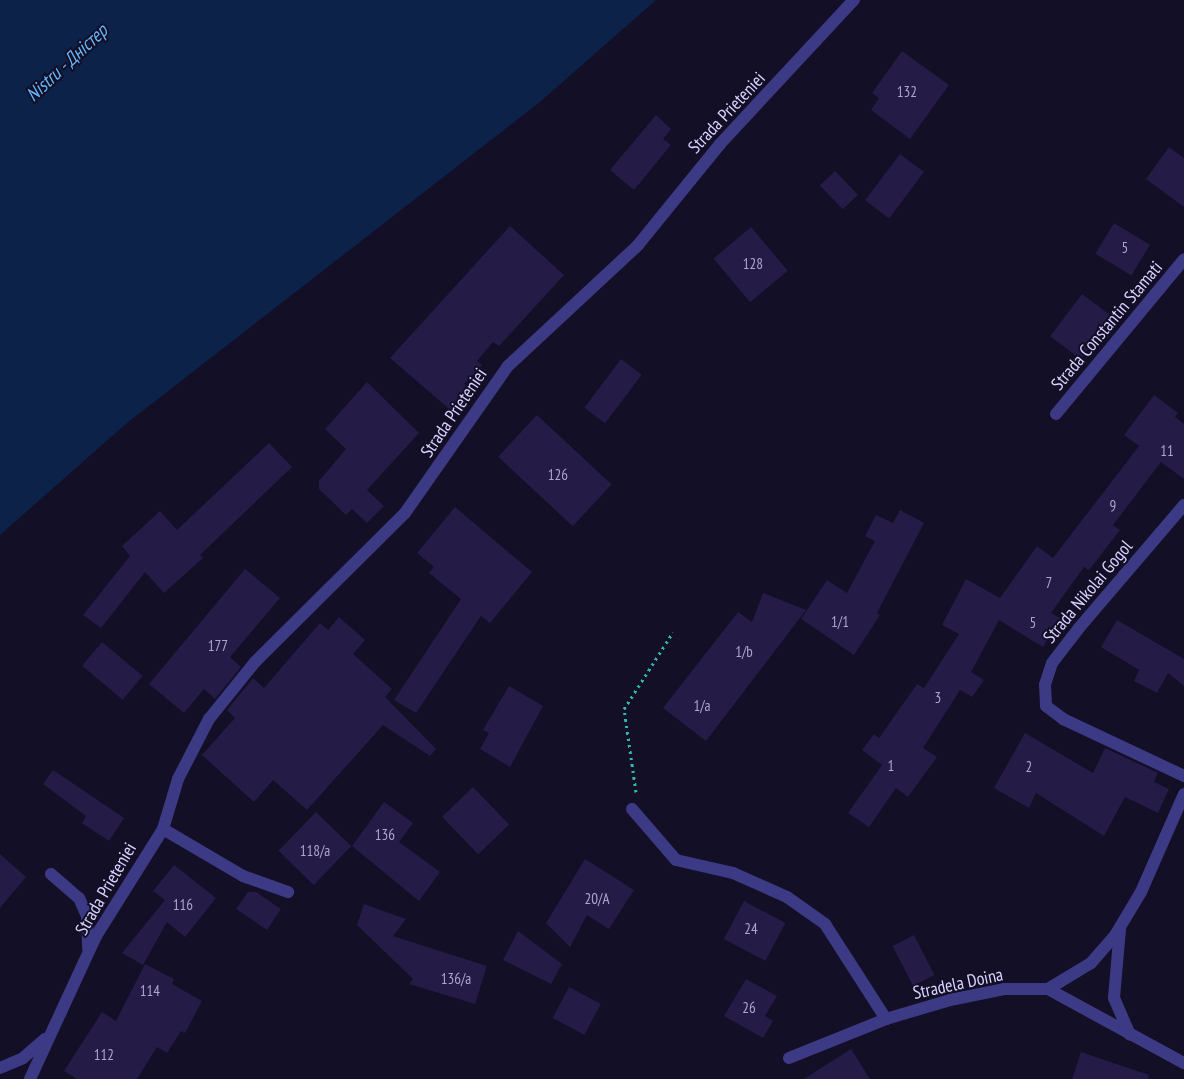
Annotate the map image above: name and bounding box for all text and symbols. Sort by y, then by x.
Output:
water label: Nistru - Дністер [21,19,113,107]
street label: Strada Prieteniei [684,68,770,158]
house number: 132 [897,83,917,101]
house number: 5 [1122,239,1128,257]
house number: 128 [743,255,763,273]
street label: Strada Constantin Stamati [1047,257,1167,395]
street label: Strada Prieteniei [416,364,492,462]
house number: 11 [1160,442,1174,460]
house number: 126 [548,466,568,484]
house number: 9 [1110,497,1116,515]
street label: Strada Nikolai Gogol [1039,536,1137,648]
house number: 7 [1046,574,1052,592]
house number: 1/1 [831,613,849,631]
house number: 5 [1030,614,1036,632]
house number: 177 [208,637,228,655]
house number: 1/b [735,643,753,661]
house number: 3 [935,689,941,707]
house number: 1/a [693,697,711,715]
house number: 1 [888,757,894,775]
house number: 2 [1026,758,1032,776]
house number: 136 [375,826,395,844]
street label: Strada Prieteniei [71,839,141,939]
house number: 118/a [300,842,330,860]
house number: 20/A [584,890,610,908]
house number: 116 [173,896,193,914]
house number: 24 [744,920,758,938]
street label: Stradela Doina [911,964,1005,1004]
house number: 136/a [441,970,471,988]
house number: 114 [140,982,160,1000]
house number: 26 [742,999,756,1017]
house number: 112 [94,1046,114,1064]

